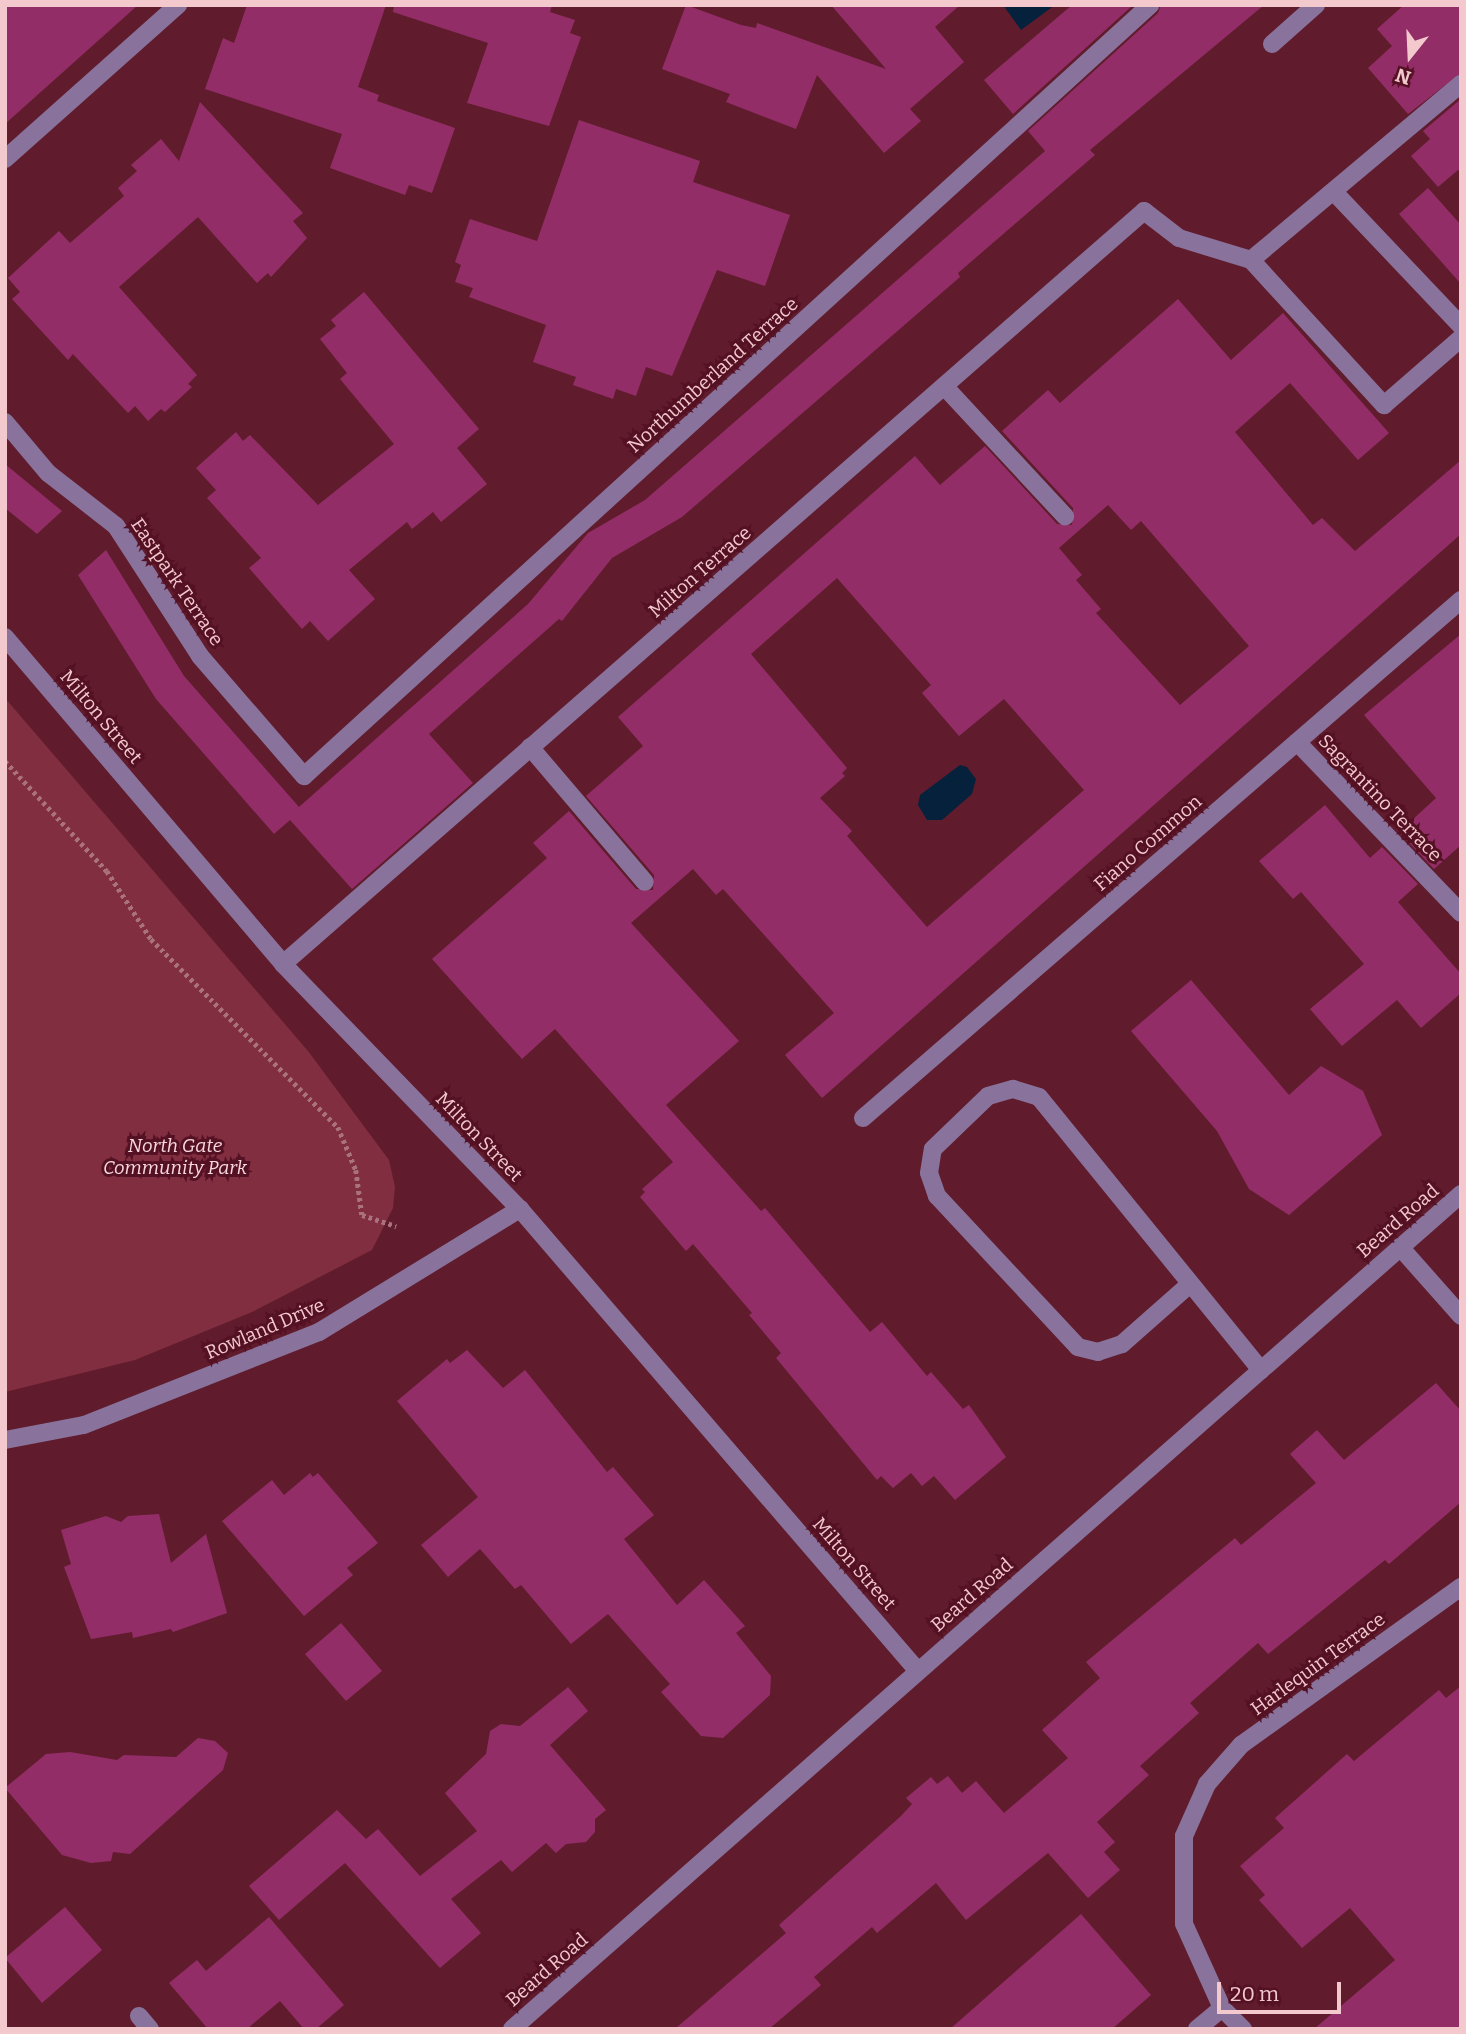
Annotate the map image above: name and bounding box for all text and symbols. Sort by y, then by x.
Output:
north arrow [1375,21,1445,91]
text: N [1393,63,1414,90]
street label: Northumberland Terrace [623,292,803,458]
street label: Eastpark Terrace [126,514,228,650]
street label: Milton Terrace [644,521,756,623]
street label: Milton Street [55,666,147,768]
street label: Sagrantino Terrace [1313,730,1447,866]
street label: Fiano Common [1090,790,1206,896]
street label: Milton Street [431,1088,527,1186]
park label: North Gate Community Park [103,1135,247,1179]
street label: Beard Road [1353,1179,1443,1263]
street label: Rowland Drive [202,1294,328,1364]
street label: Milton Street [808,1513,900,1615]
street label: Beard Road [927,1553,1017,1637]
street label: Harlequin Terrace [1247,1608,1389,1720]
street label: Beard Road [502,1928,592,2012]
scale bar [1221,1968,1345,2012]
text: 20 m [1230,1981,1279,2007]

